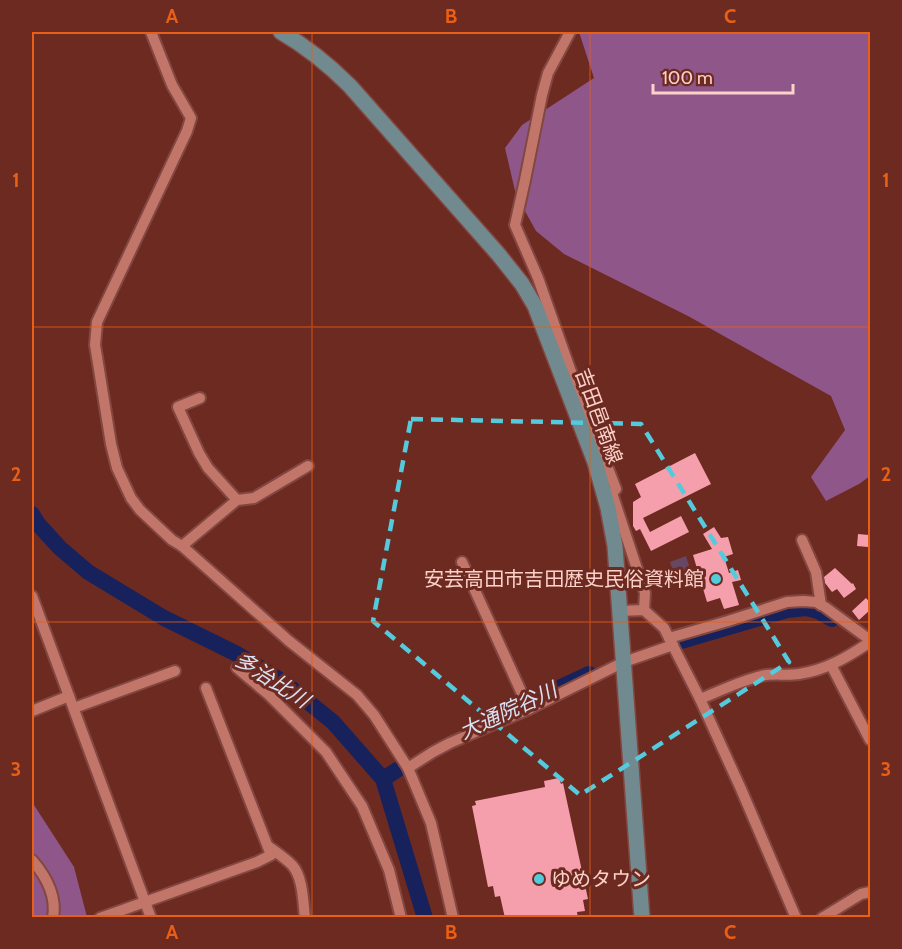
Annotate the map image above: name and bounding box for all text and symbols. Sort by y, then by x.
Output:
text: A [166,4,179,28]
text: B [445,4,457,28]
text: C [724,4,736,28]
scale bar [653,57,792,95]
text: 100 m [662,67,713,89]
text: 1 [12,168,20,192]
text: 1 [882,168,890,192]
street label: 吉田邑南線 [571,365,627,467]
text: 2 [11,462,21,486]
text: 2 [881,462,891,486]
place label: 安芸高田市吉田歴史民俗資料館 [424,567,704,591]
marker: 安芸高田市吉田歴史民俗資料館 [709,572,723,586]
water label: 多治比川 [230,646,316,714]
water label: 大通院谷川 [455,676,562,744]
text: 3 [11,757,21,781]
text: 3 [881,757,891,781]
place label: ゆめタウン [551,867,651,891]
marker: ゆめタウン [532,872,546,886]
text: A [166,920,179,944]
text: B [445,920,457,944]
text: C [724,920,736,944]

